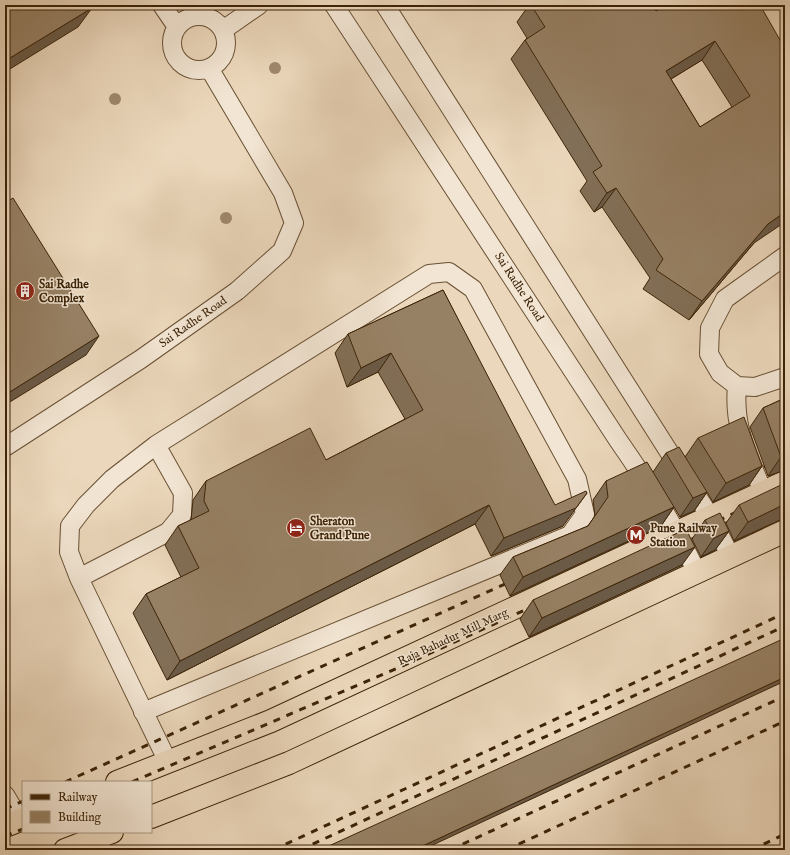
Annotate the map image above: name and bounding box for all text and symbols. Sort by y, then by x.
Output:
street label: Sai Radhe Road [491,250,547,325]
place label: Sai Radhe Complex [39,277,89,307]
building icon: Sai Radhe Complex [14,280,36,302]
street label: Sai Radhe Road [156,293,230,351]
place label: Sheraton Grand Pune [310,514,370,543]
hotel icon: Sheraton Grand Pune [285,517,307,539]
place label: Pune Railway Station [650,521,718,550]
metro station icon: Pune Railway Station [625,524,647,546]
street label: Raja Bahadur Mill Marg [395,605,511,669]
legend [22,781,152,833]
text: Railway [58,790,97,805]
text: Building [58,810,102,825]

